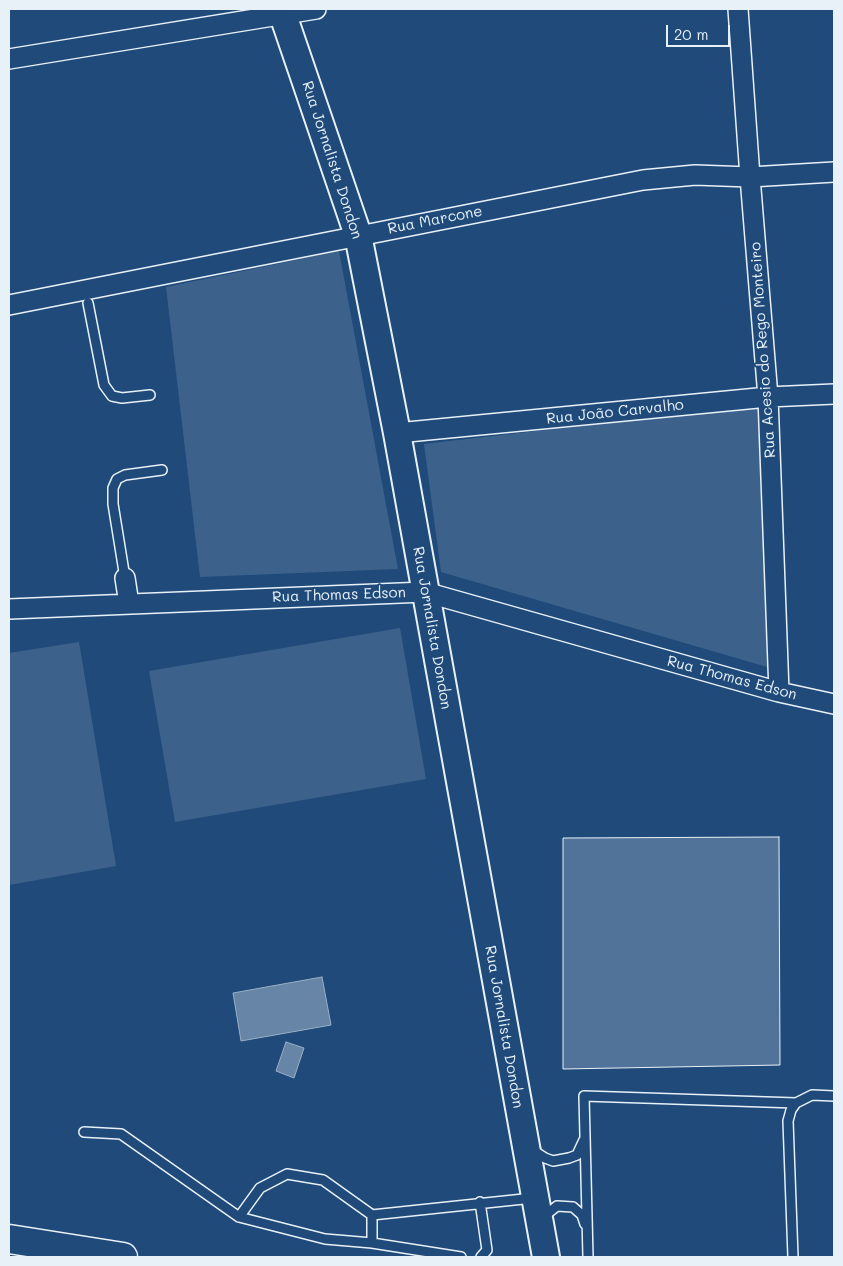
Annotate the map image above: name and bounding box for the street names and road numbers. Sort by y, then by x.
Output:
street label: Rua Jornalista Dondon [298,79,366,241]
street label: Rua Marcone [386,202,484,238]
street label: Rua Acesio do Rego Monteiro [746,241,780,459]
street label: Rua João Carvalho [545,396,685,428]
street label: Rua Jornalista Dondon [409,545,455,711]
street label: Rua Thomas Edson [272,584,406,606]
street label: Rua Thomas Edson [665,652,799,704]
street label: Rua Jornalista Dondon [481,944,527,1110]

